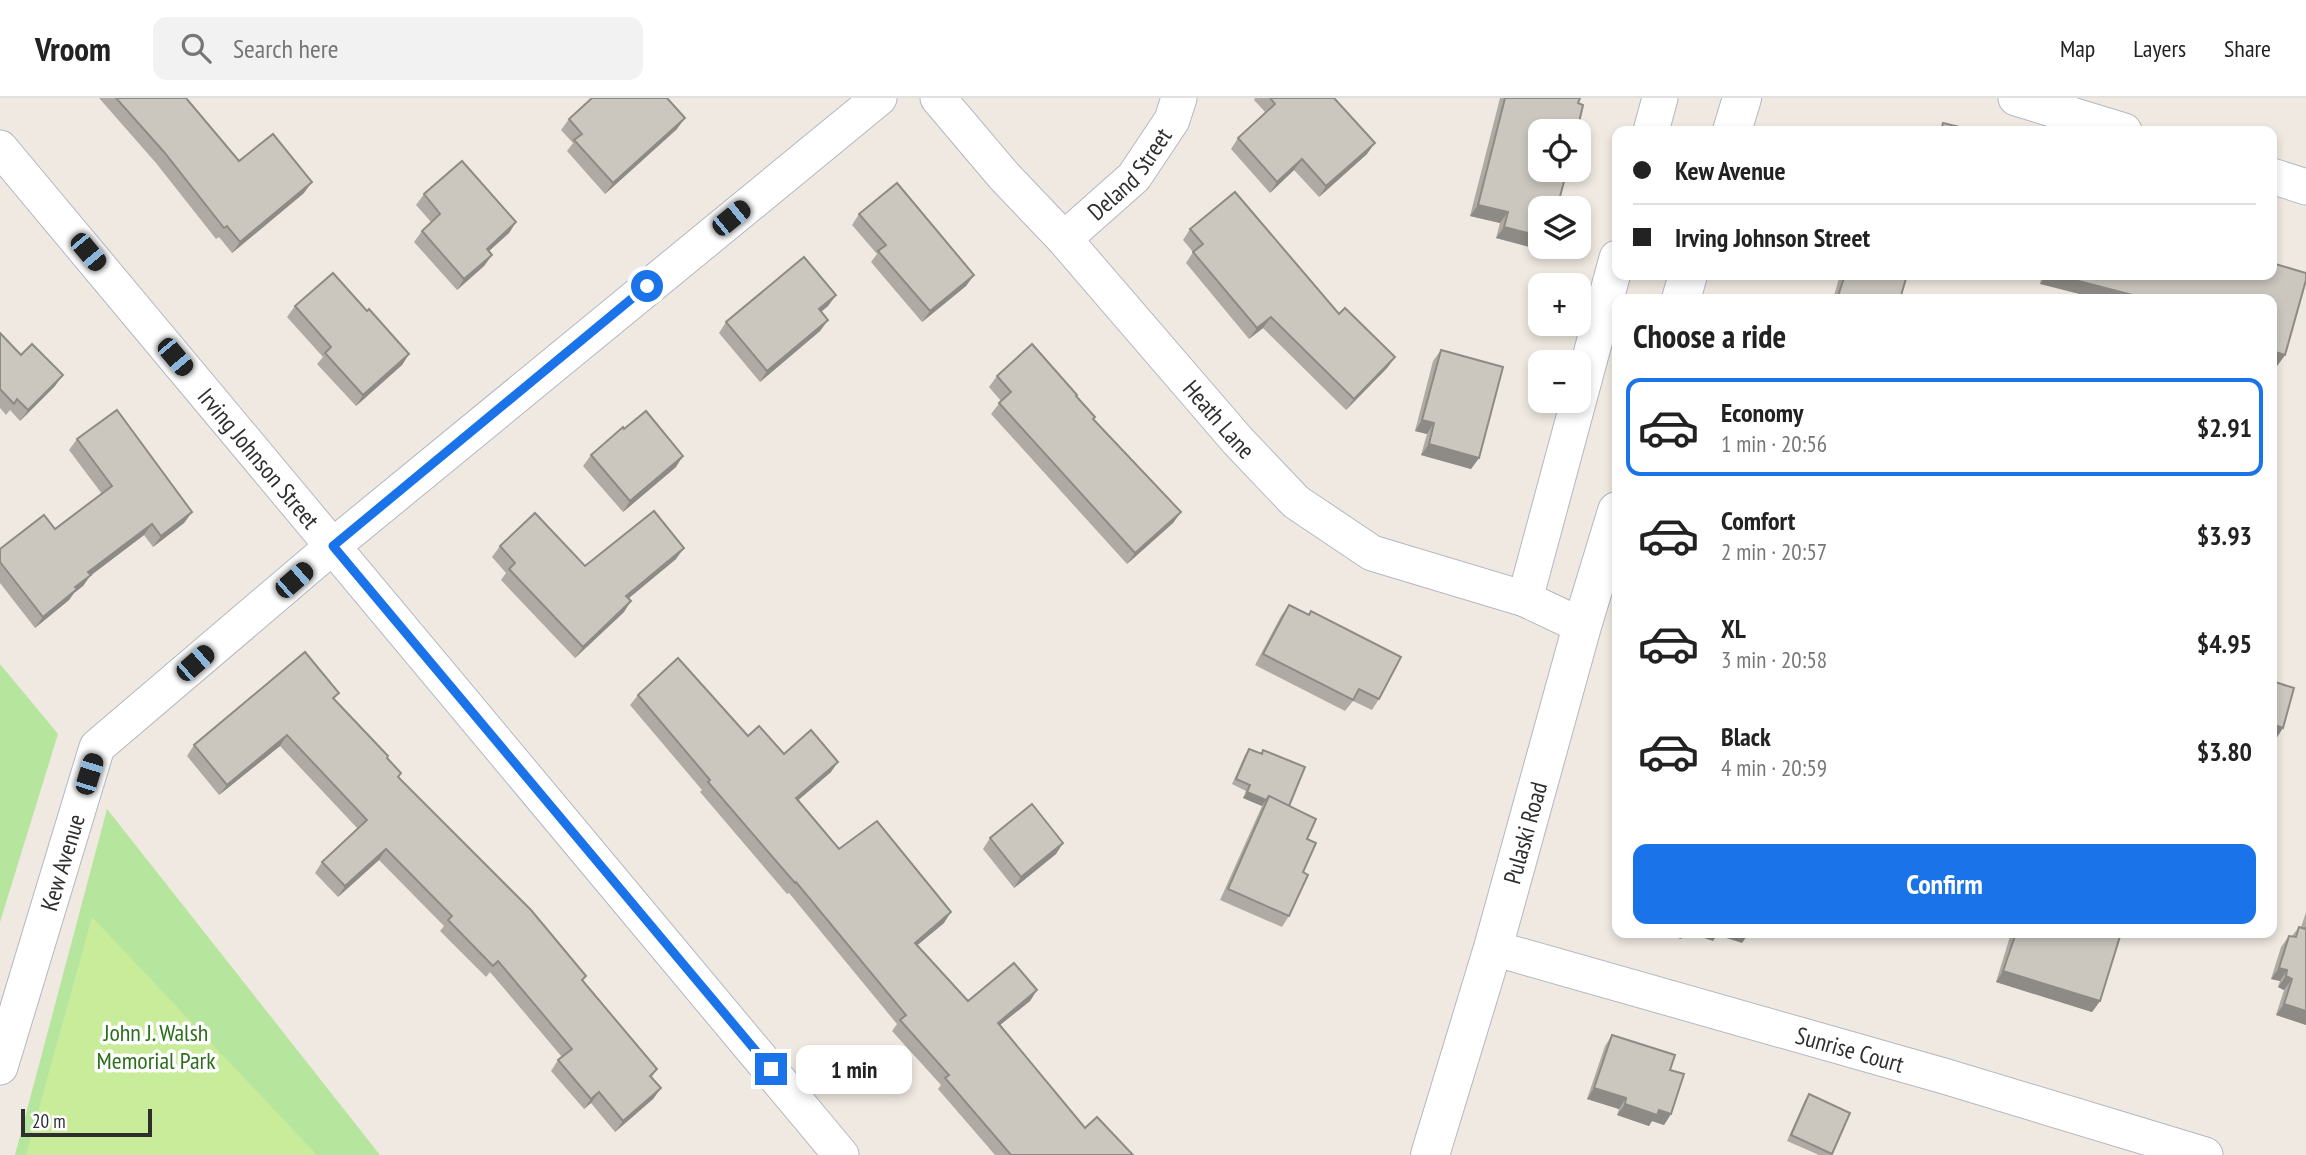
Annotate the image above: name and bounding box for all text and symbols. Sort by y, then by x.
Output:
search box [153,17,643,80]
text: Vroom [35,27,111,70]
icon: search [177,29,215,67]
text: Search here [233,32,339,65]
text: Map [2060,33,2095,64]
text: Layers [2133,33,2186,64]
text: Share [2224,33,2271,64]
map controls [1528,119,1591,413]
button: locate [1528,119,1591,182]
street label: Deland Street [1081,121,1178,227]
text: Kew Avenue [1675,154,1786,187]
button: layers [1528,196,1591,259]
car [709,197,754,239]
text: Irving Johnson Street [1675,221,1870,254]
car [67,229,110,275]
route start [631,270,663,302]
button: + [1528,273,1591,336]
text: Choose a ride [1633,315,1786,357]
car [154,334,197,380]
button: − [1528,350,1591,413]
street label: Heath Lane [1177,373,1262,465]
street label: Irving Johnson Street [191,381,327,535]
icon: car [1637,396,1700,459]
text: Economy [1721,396,1803,429]
text: $2.91 [2197,411,2252,444]
text: 1 min · 20:56 [1721,429,1827,458]
icon: car [1637,504,1700,567]
text: Comfort [1721,504,1795,537]
text: $3.93 [2197,519,2252,552]
text: 2 min · 20:57 [1721,537,1827,566]
car [272,558,317,602]
icon: car [1637,612,1700,675]
text: XL [1721,612,1746,645]
text: $4.95 [2197,627,2252,660]
car [173,641,218,685]
text: 3 min · 20:58 [1721,645,1827,674]
icon: car [1637,720,1700,783]
text: Black [1721,720,1771,753]
text: $3.80 [2197,735,2252,768]
car [73,751,106,797]
text: 4 min · 20:59 [1721,753,1827,782]
street label: Pulaski Road [1496,778,1554,887]
street label: Kew Avenue [33,810,91,914]
button: Confirm [1633,844,2256,924]
park label: John J. Walsh Memorial Park [97,1017,216,1076]
street label: Sunrise Court [1792,1019,1908,1079]
callout: 1 min [796,1044,911,1094]
route end [755,1053,787,1085]
text: 1 min [831,1055,877,1084]
scale bar [21,1106,152,1138]
text: 20 m [32,1109,66,1133]

